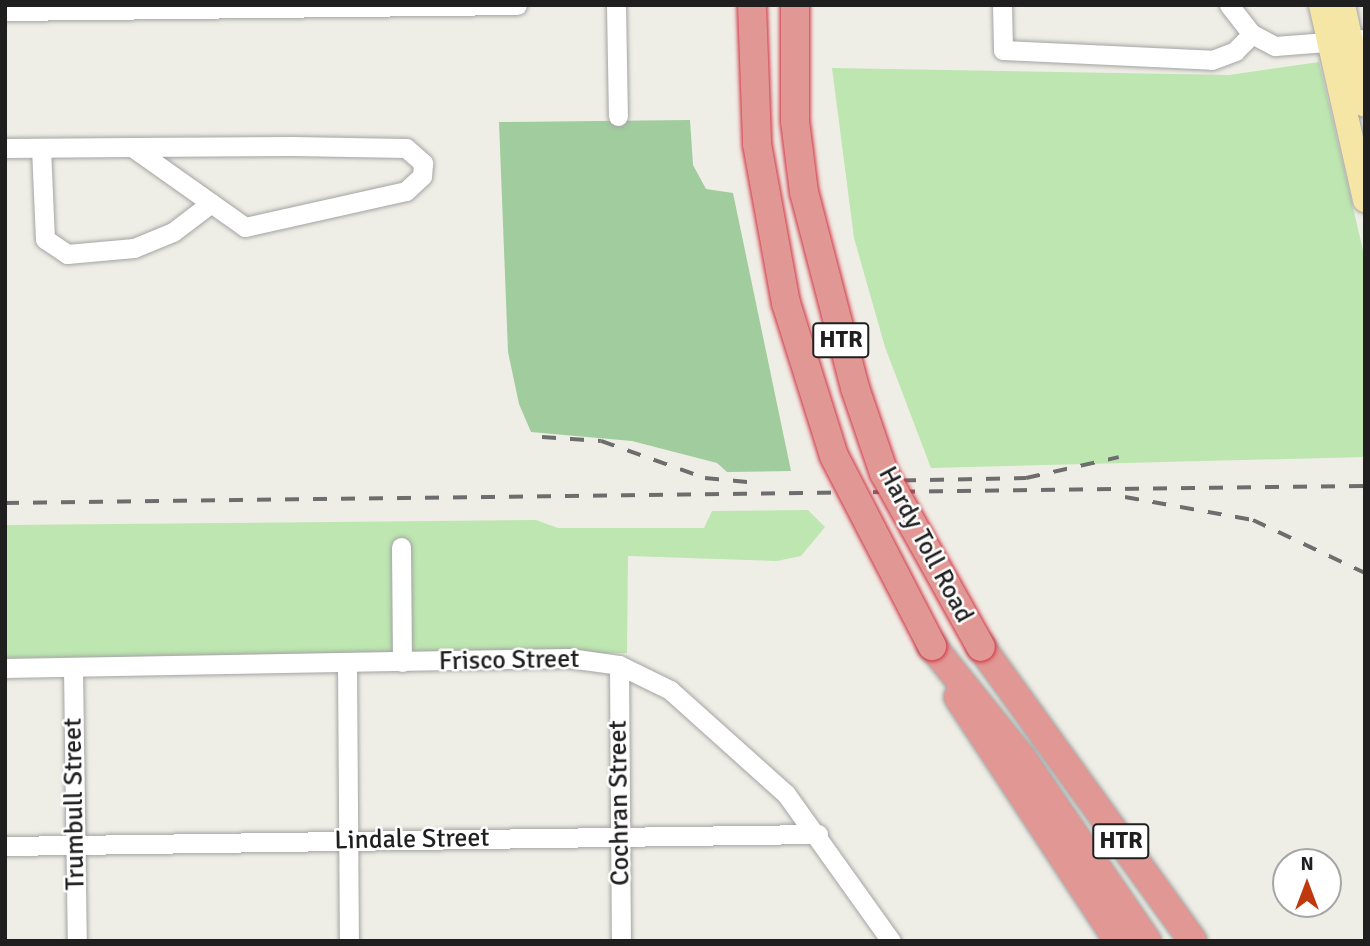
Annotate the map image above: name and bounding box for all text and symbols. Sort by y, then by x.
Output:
road number: HTR [811,320,871,360]
street label: Hardy Toll Road [871,462,979,628]
street label: Frisco Street [438,644,580,678]
street label: Trumbull Street [58,718,92,890]
street label: Cochran Street [603,720,637,886]
road number: HTR [1091,820,1151,862]
street label: Lindale Street [334,823,490,857]
north arrow [1272,848,1342,918]
text: N [1300,852,1314,876]

